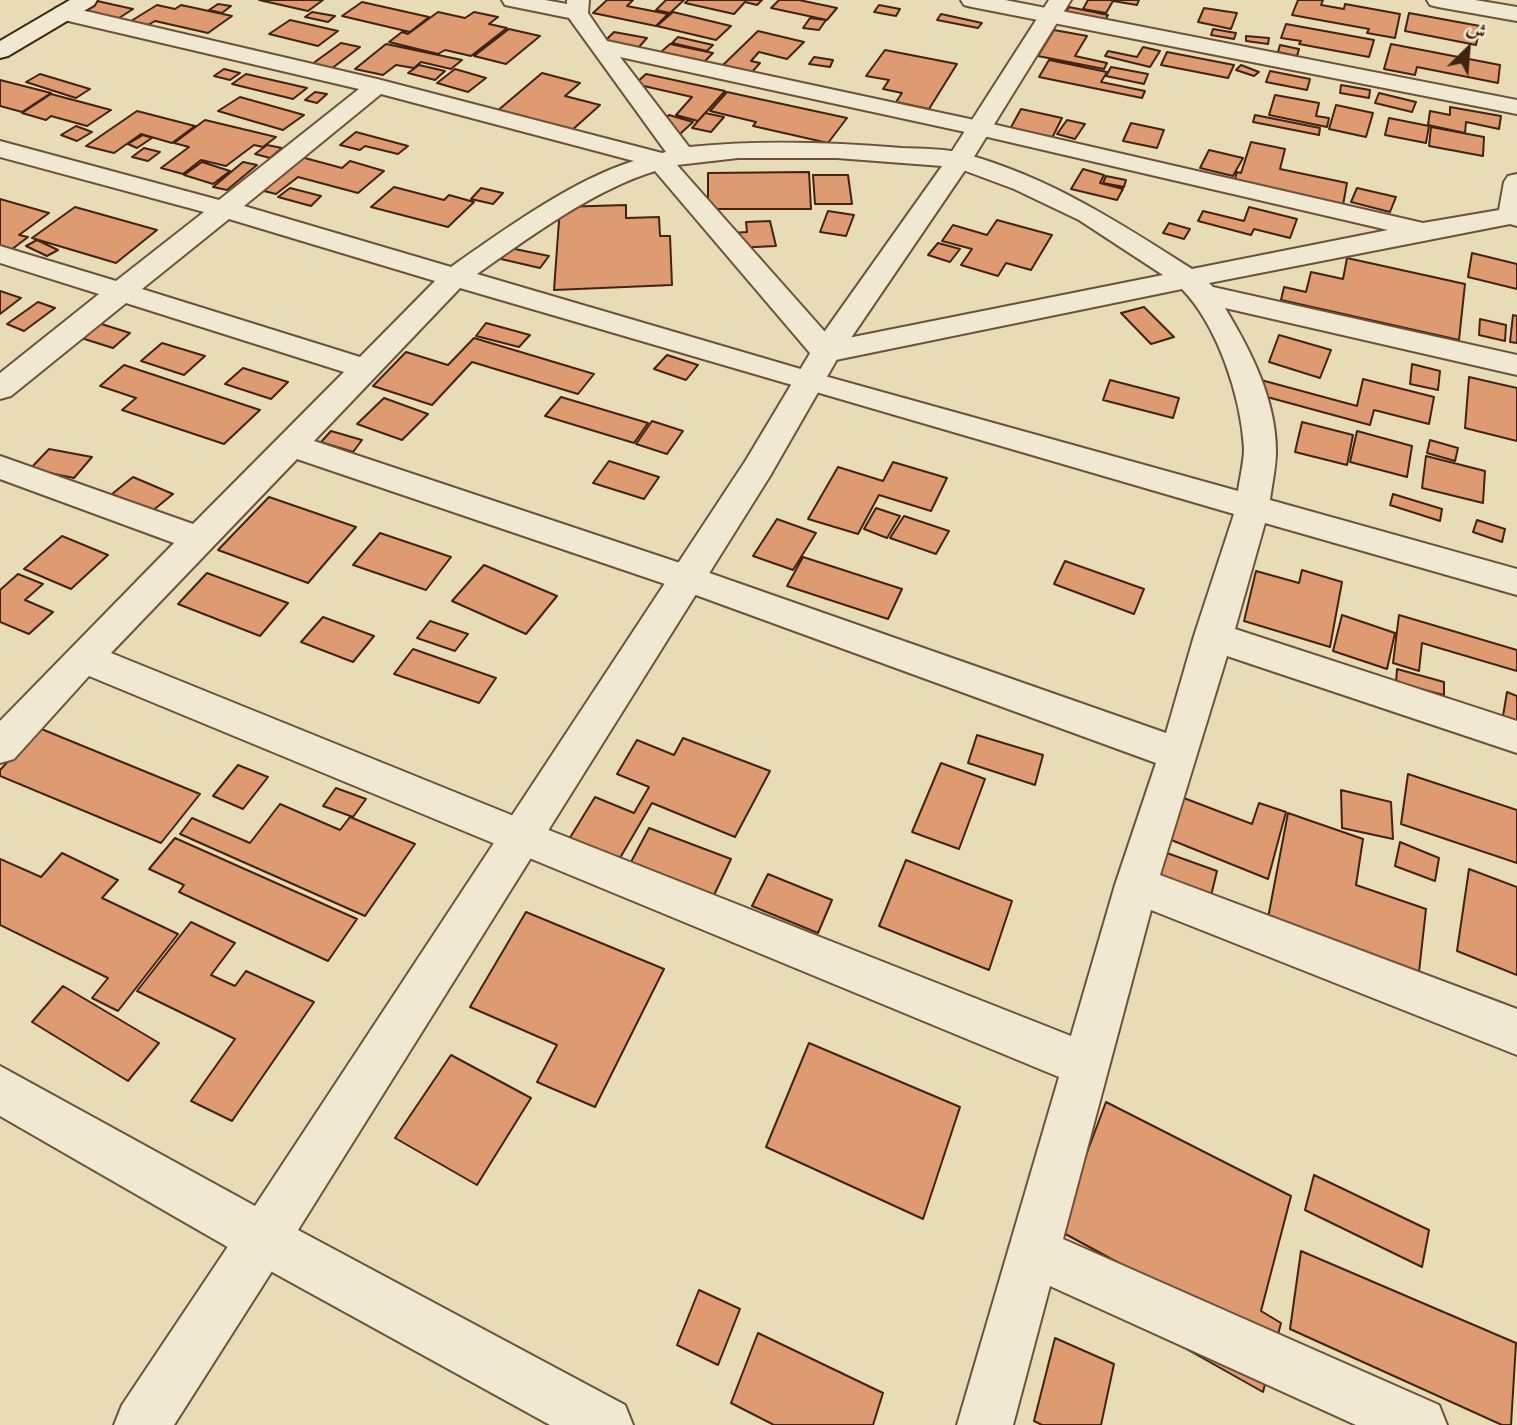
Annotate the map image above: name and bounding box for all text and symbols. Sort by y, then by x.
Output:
north arrow [1433,14,1503,84]
text: ش [1463,15,1490,45]

